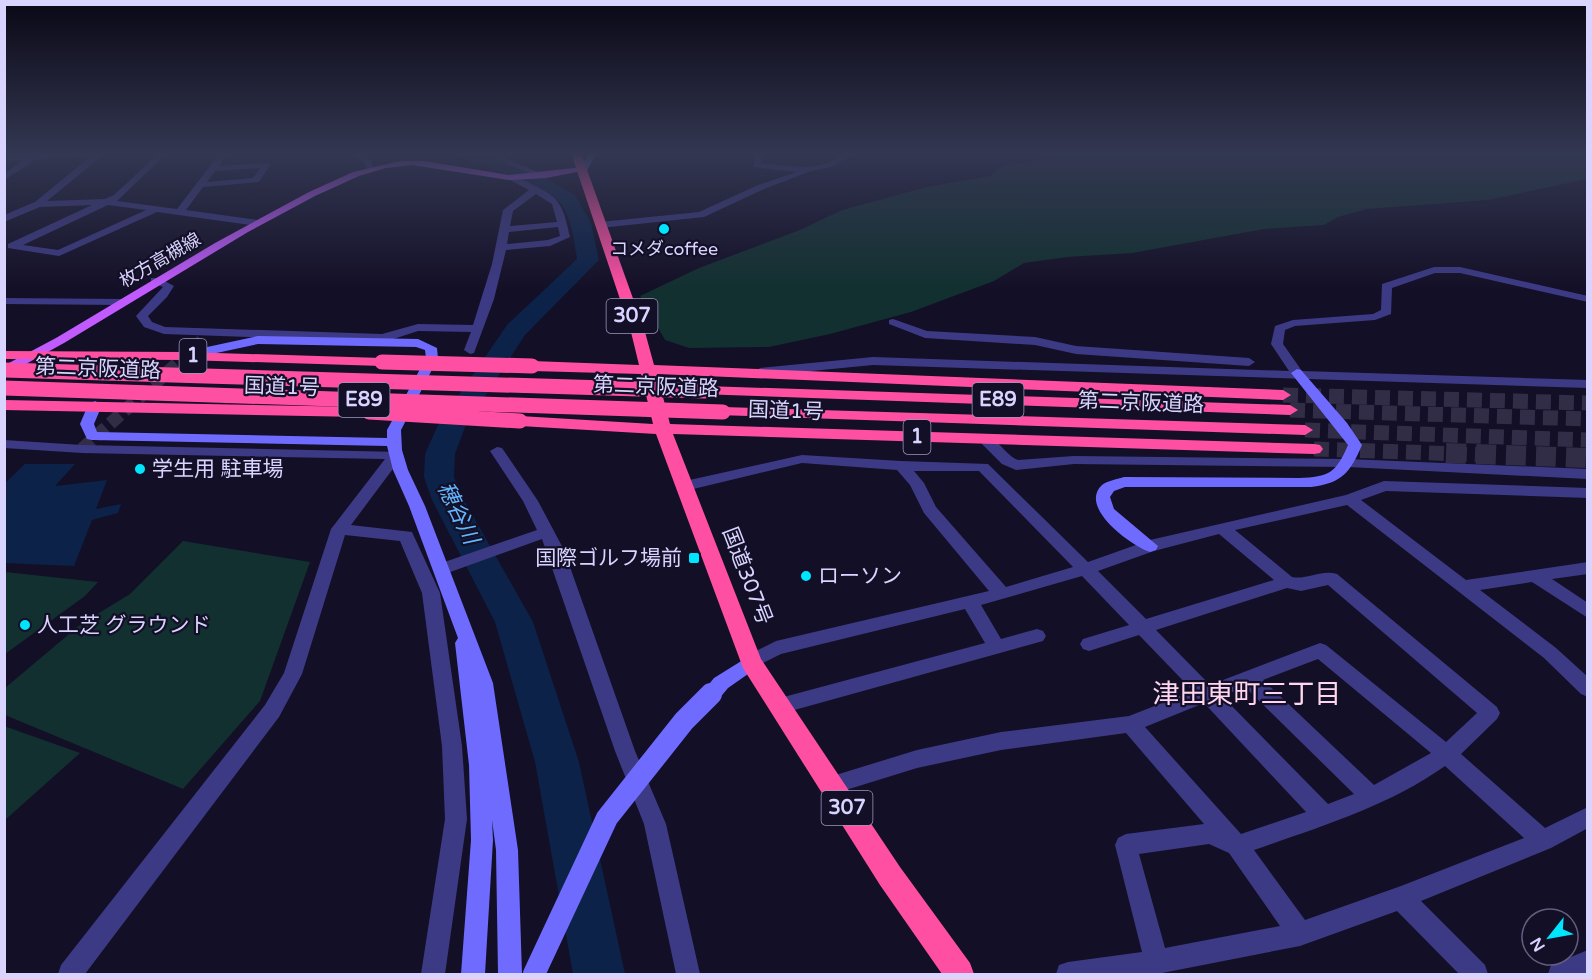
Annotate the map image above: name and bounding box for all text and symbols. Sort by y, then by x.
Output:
marker: コメダcoffee [657,222,671,236]
street label: 枚方高槻線 [116,228,204,292]
place label: コメダcoffee [610,238,718,260]
road number: 307 [606,299,658,333]
road number: 1 [180,339,206,373]
street label: 第二京阪道路 [35,354,161,384]
street label: 第二京阪道路 [593,372,719,402]
street label: 国道1号 [243,373,321,401]
road number: E89 [338,383,389,417]
road number: E89 [972,383,1024,417]
street label: 第二京阪道路 [1078,388,1204,418]
street label: 国道1号 [747,397,825,425]
road number: 1 [904,420,930,454]
place label: 学生用 駐車場 [152,457,283,482]
marker: 学生用 駐車場 [133,462,147,476]
water label: 穂谷川 [432,478,485,550]
street label: 国道307号 [717,524,777,628]
place label: 国際ゴルフ場前 [535,546,682,571]
marker: 国際ゴルフ場前 [687,551,701,565]
place label: ローソン [818,564,902,589]
marker: ローソン [799,569,813,583]
place label: 人工芝 グラウンド [37,613,210,638]
marker: 人工芝 グラウンド [18,618,32,632]
district label: 津田東町三丁目 [1153,678,1342,711]
road number: 307 [822,791,872,825]
north arrow [1520,907,1580,967]
text: N [1526,934,1550,955]

